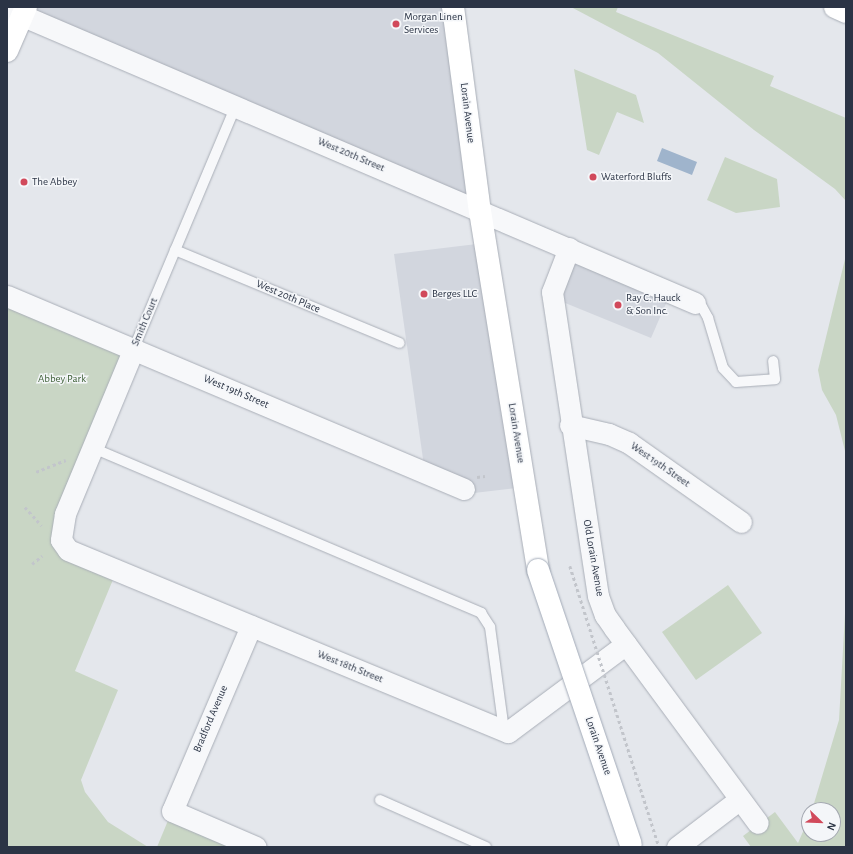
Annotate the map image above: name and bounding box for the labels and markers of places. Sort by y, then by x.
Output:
place label: Morgan Linen Services [404,11,463,37]
marker: Morgan Linen Services [391,19,401,29]
place label: Waterford Bluffs [601,170,672,184]
marker: Waterford Bluffs [588,172,598,182]
place label: The Abbey [32,175,77,189]
marker: The Abbey [19,177,29,187]
place label: Berges LLC [432,287,477,301]
marker: Berges LLC [419,289,429,299]
place label: Ray C. Hauck & Son Inc. [626,292,681,318]
marker: Ray C. Hauck & Son Inc. [613,300,623,310]

